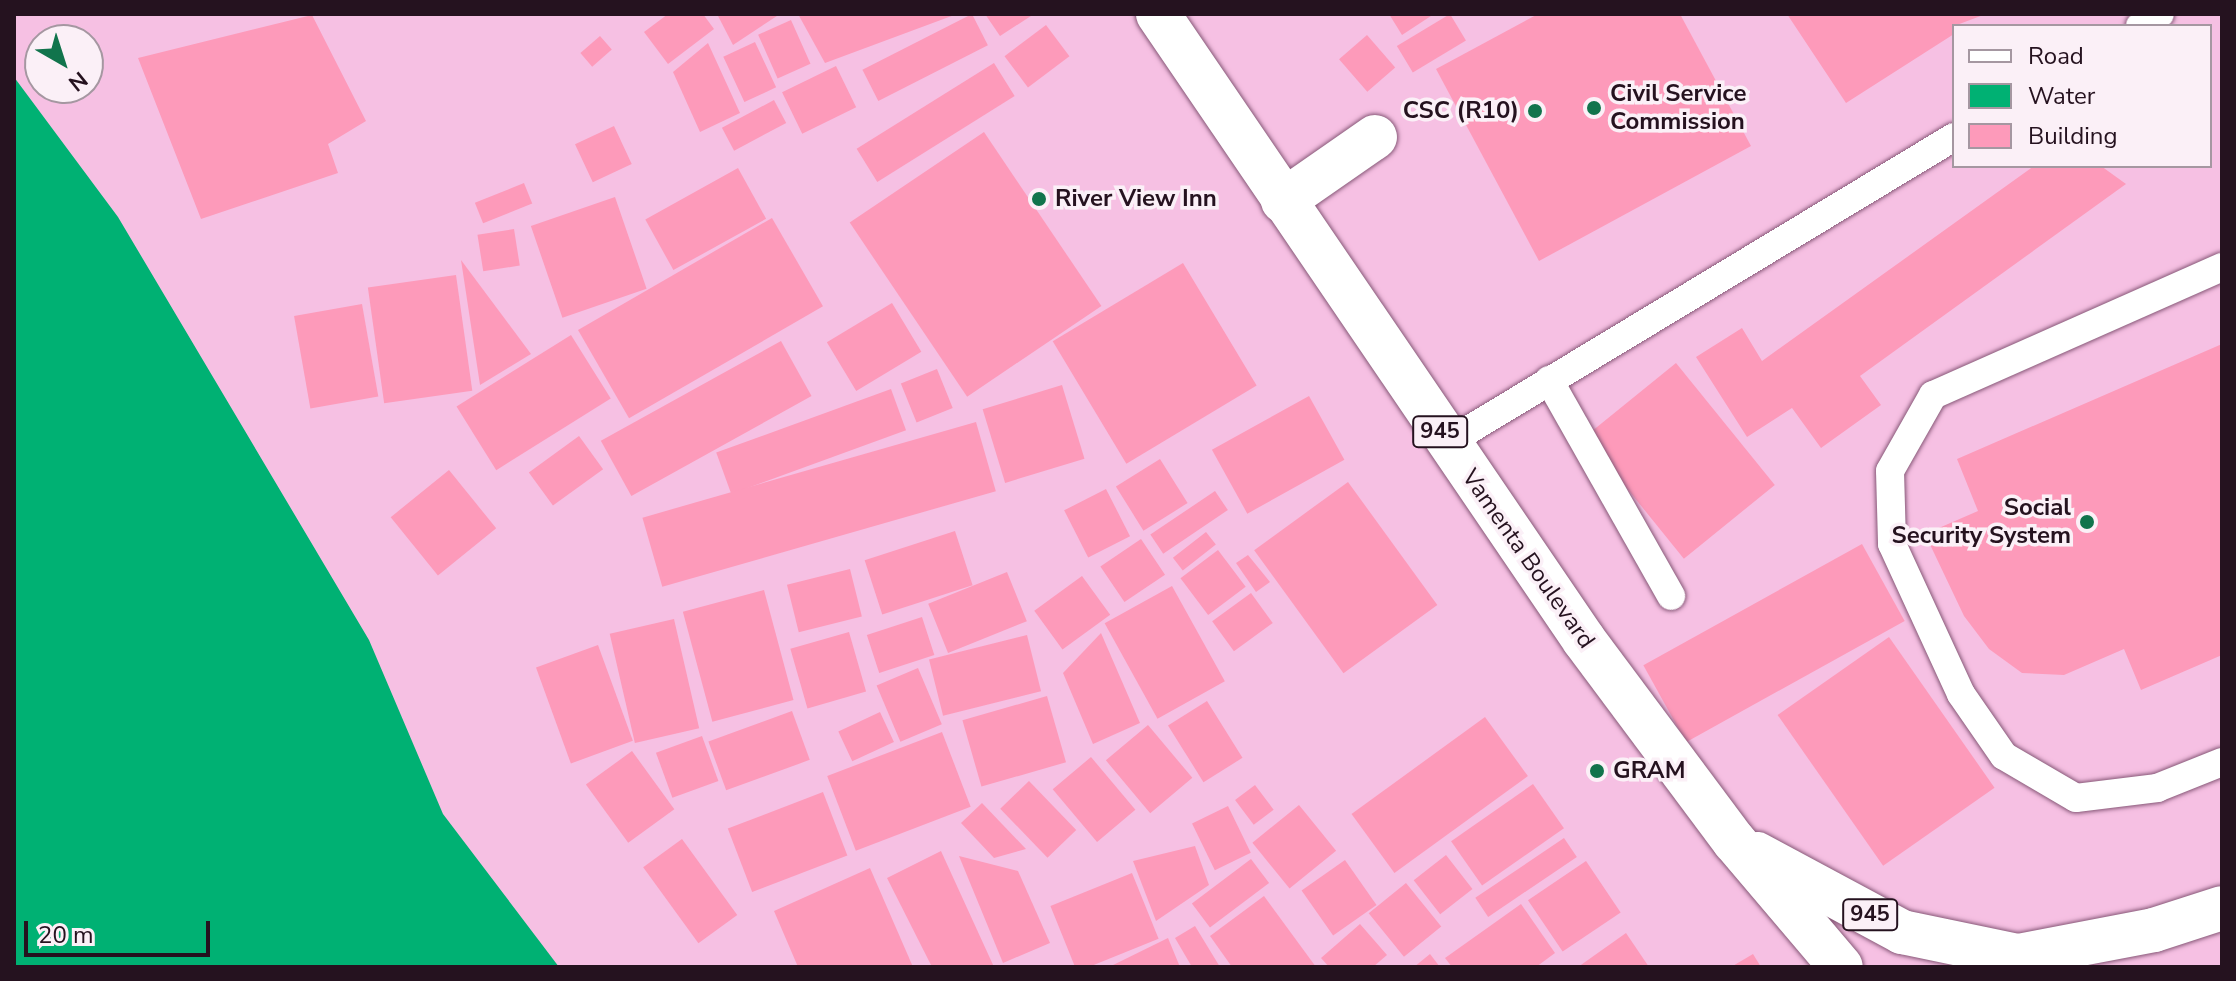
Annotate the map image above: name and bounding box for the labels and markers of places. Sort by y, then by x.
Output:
place label: Civil Service Commission [1610,80,1746,136]
place label: CSC (R10) [1403,97,1519,125]
marker: Civil Service Commission [1585,99,1603,117]
marker: CSC (R10) [1526,102,1544,120]
place label: River View Inn [1055,185,1217,213]
marker: River View Inn [1030,190,1048,208]
place label: Social Security System [1892,494,2071,550]
marker: Social Security System [2078,513,2096,531]
place label: GRAM [1613,757,1686,785]
marker: GRAM [1588,762,1606,780]

